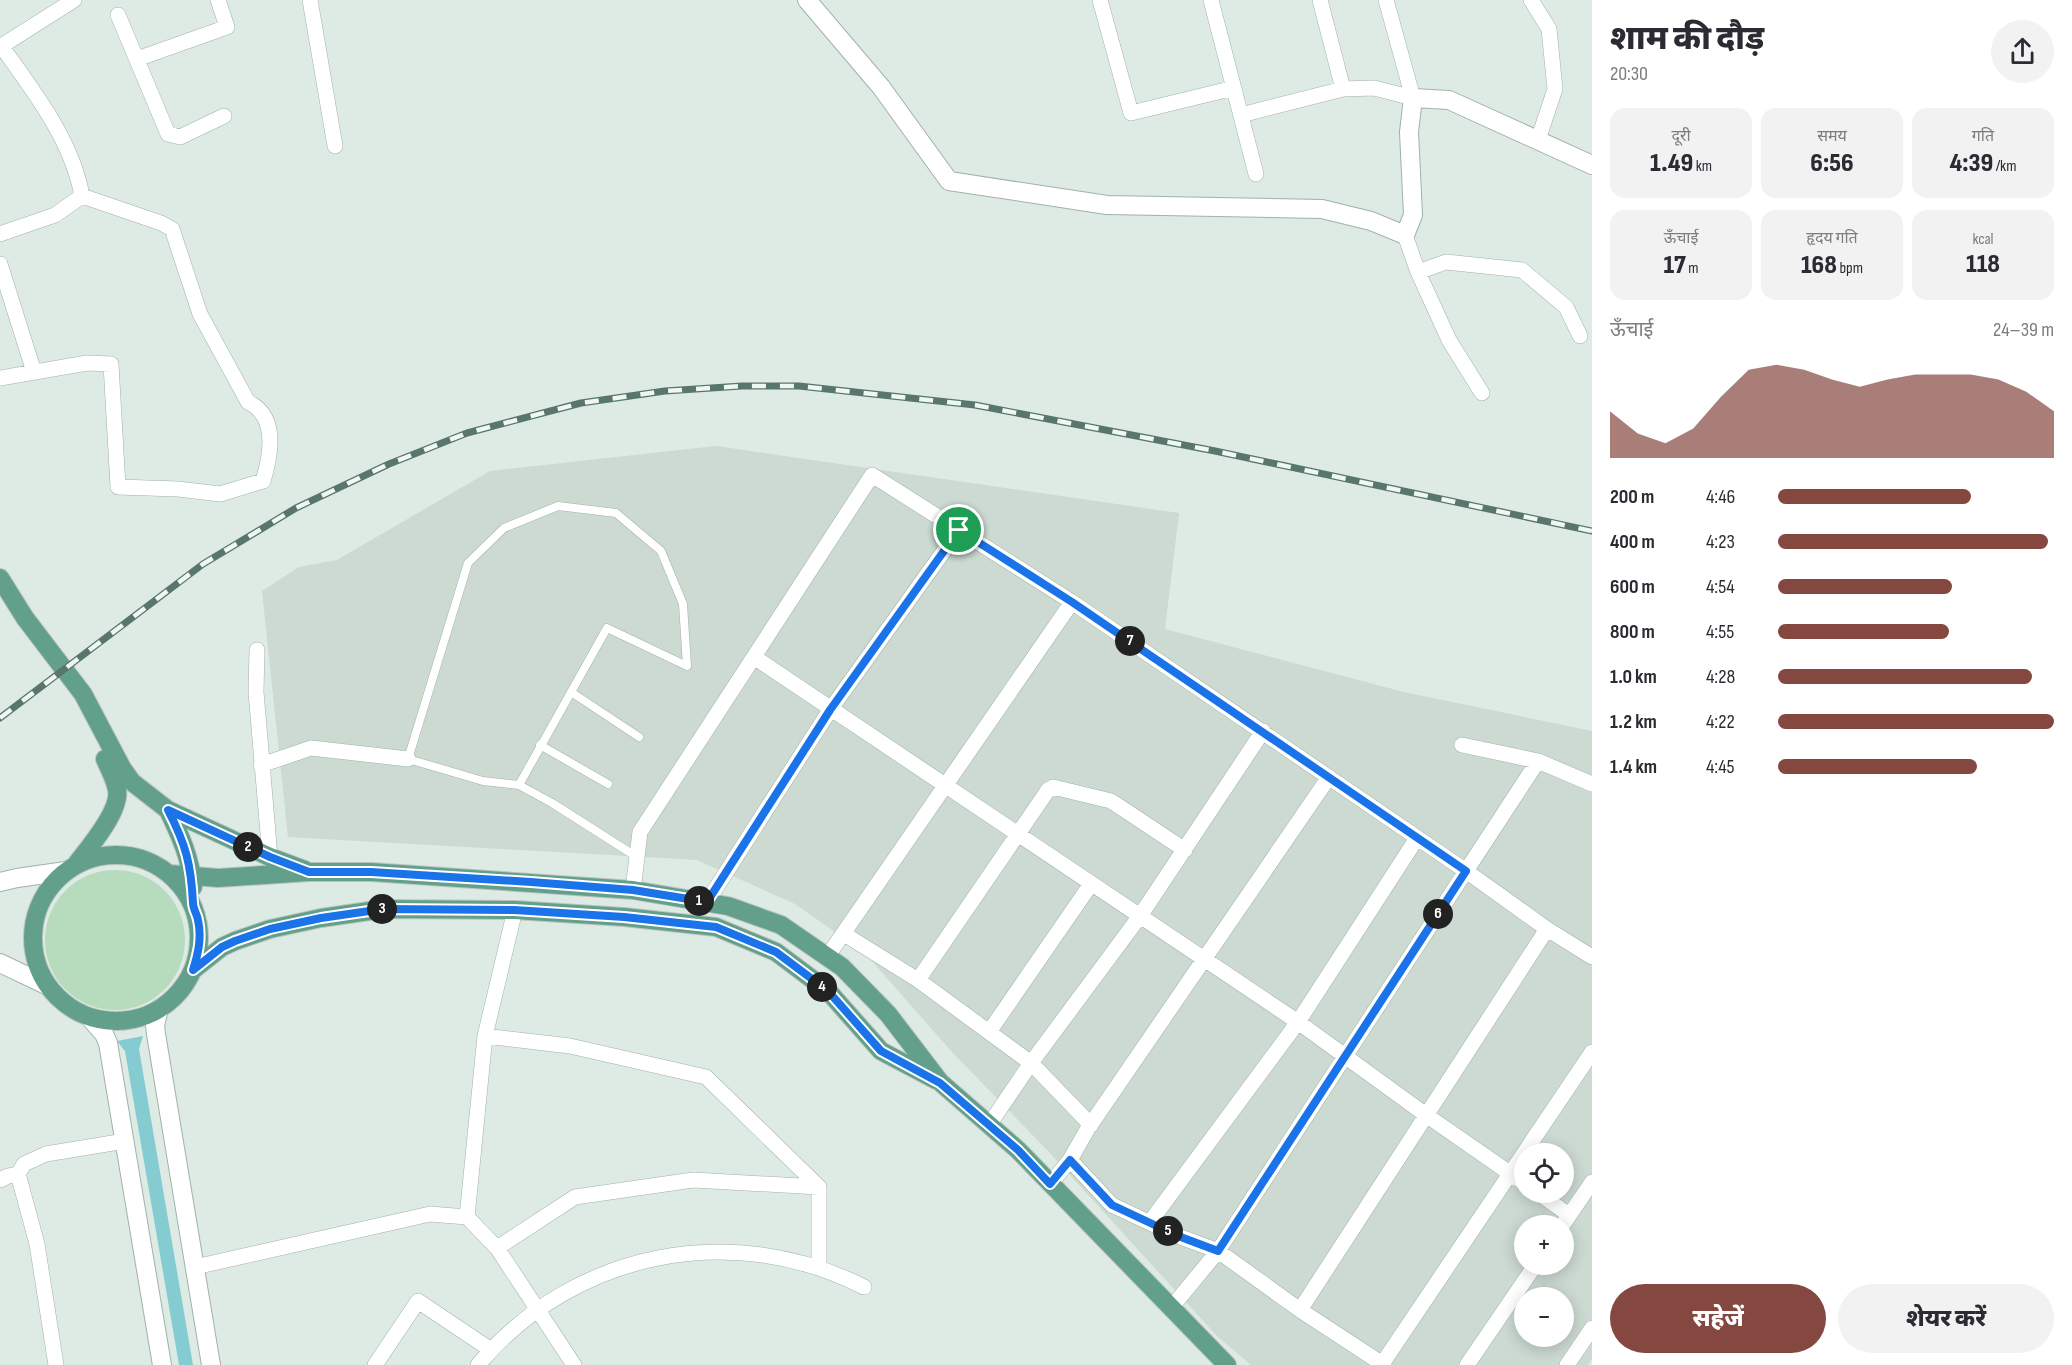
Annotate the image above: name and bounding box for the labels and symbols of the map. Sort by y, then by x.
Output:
pin [933,504,984,555]
pin: 7 [1115,626,1145,656]
pin: 2 [233,832,263,862]
pin: 1 [684,886,714,916]
pin: 3 [367,894,397,924]
pin: 6 [1423,899,1453,929]
pin: 4 [807,972,837,1002]
pin: 5 [1153,1216,1183,1246]

